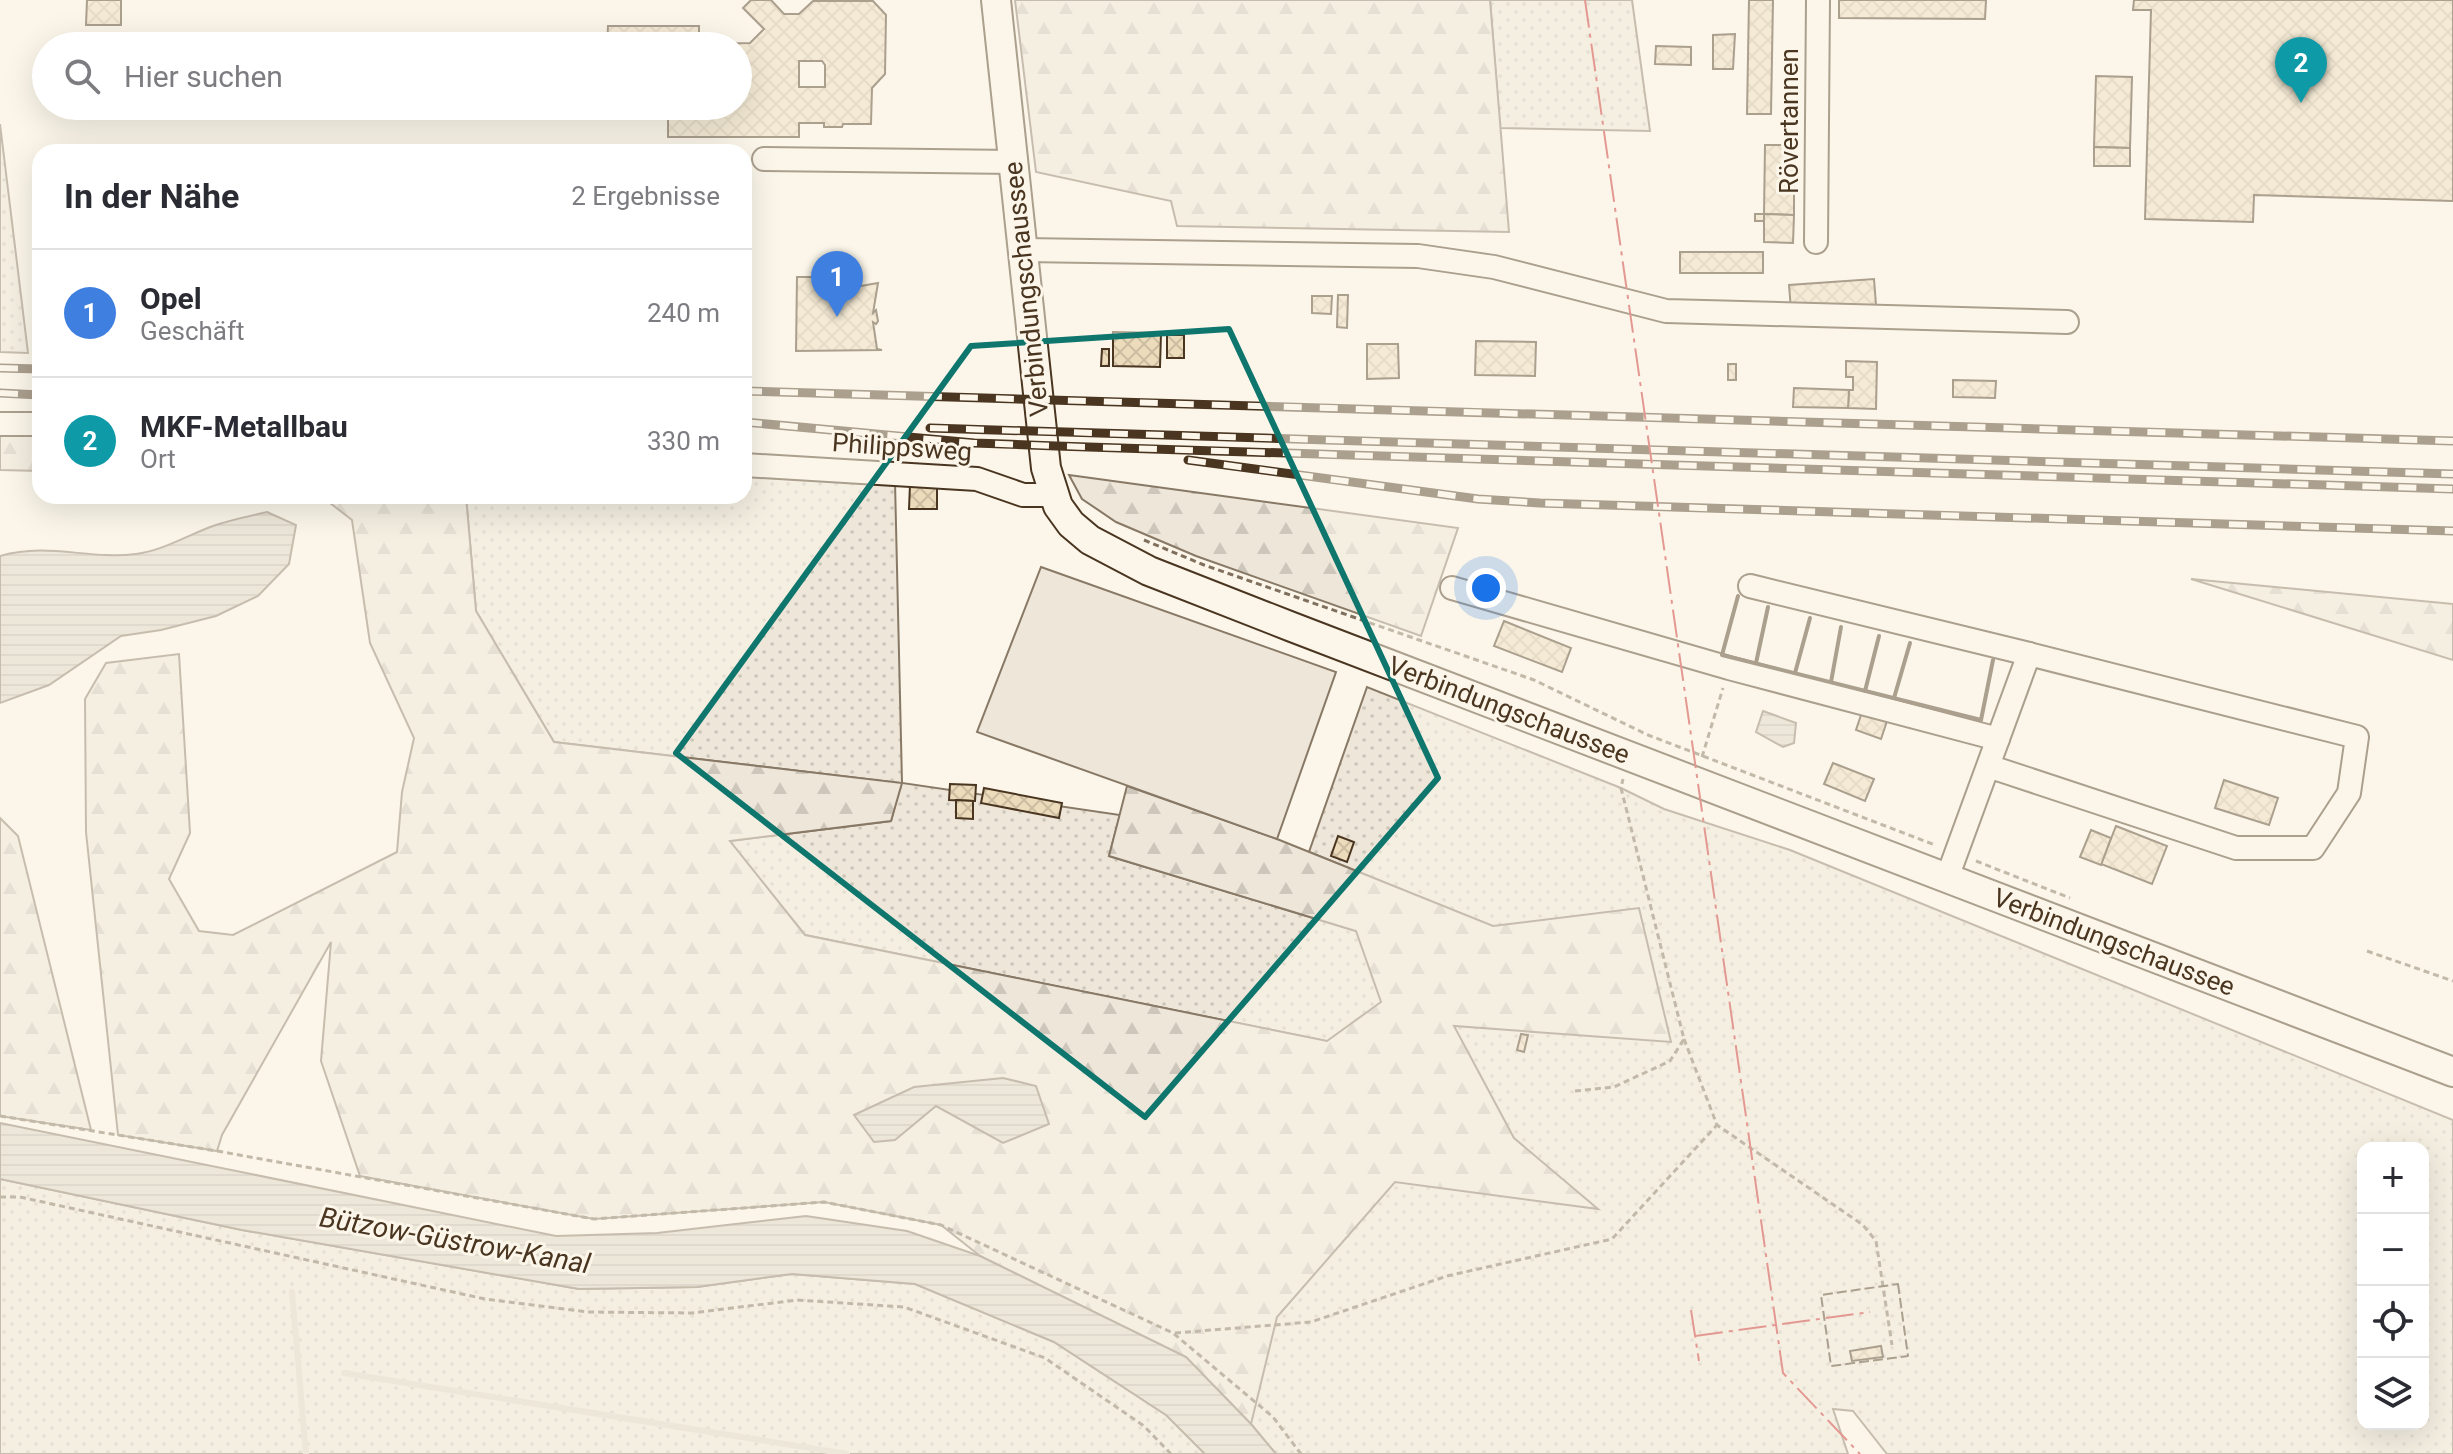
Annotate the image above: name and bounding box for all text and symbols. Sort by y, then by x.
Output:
search box [32,32,752,120]
pin: 2 [2275,37,2327,103]
street label: Rövertannen [1774,48,1804,194]
icon: search [60,54,104,98]
text: Hier suchen [124,59,283,94]
street label: Verbindungschaussee [998,160,1054,418]
text: In der Nähe [64,176,239,216]
text: 2 Ergebnisse [571,181,720,211]
pin: 1 [811,251,863,317]
text: Opel [140,281,202,316]
text: 1 [83,298,97,328]
text: 240 m [647,298,720,328]
text: Geschäft [140,316,245,346]
text: MKF-Metallbau [140,409,348,444]
text: 2 [83,426,97,456]
text: 330 m [647,426,720,456]
street label: Philippsweg [831,427,973,467]
text: Ort [140,444,176,474]
your location [1466,568,1506,608]
street label: Verbindungschaussee [1384,650,1634,770]
street label: Verbindungschaussee [1989,882,2239,1002]
map controls [2357,1142,2429,1430]
button: + [2357,1142,2429,1214]
water label: Bützow-Güstrow-Kanal [317,1200,593,1281]
button: − [2357,1214,2429,1286]
button: locate [2357,1286,2429,1358]
button: layers [2357,1358,2429,1430]

